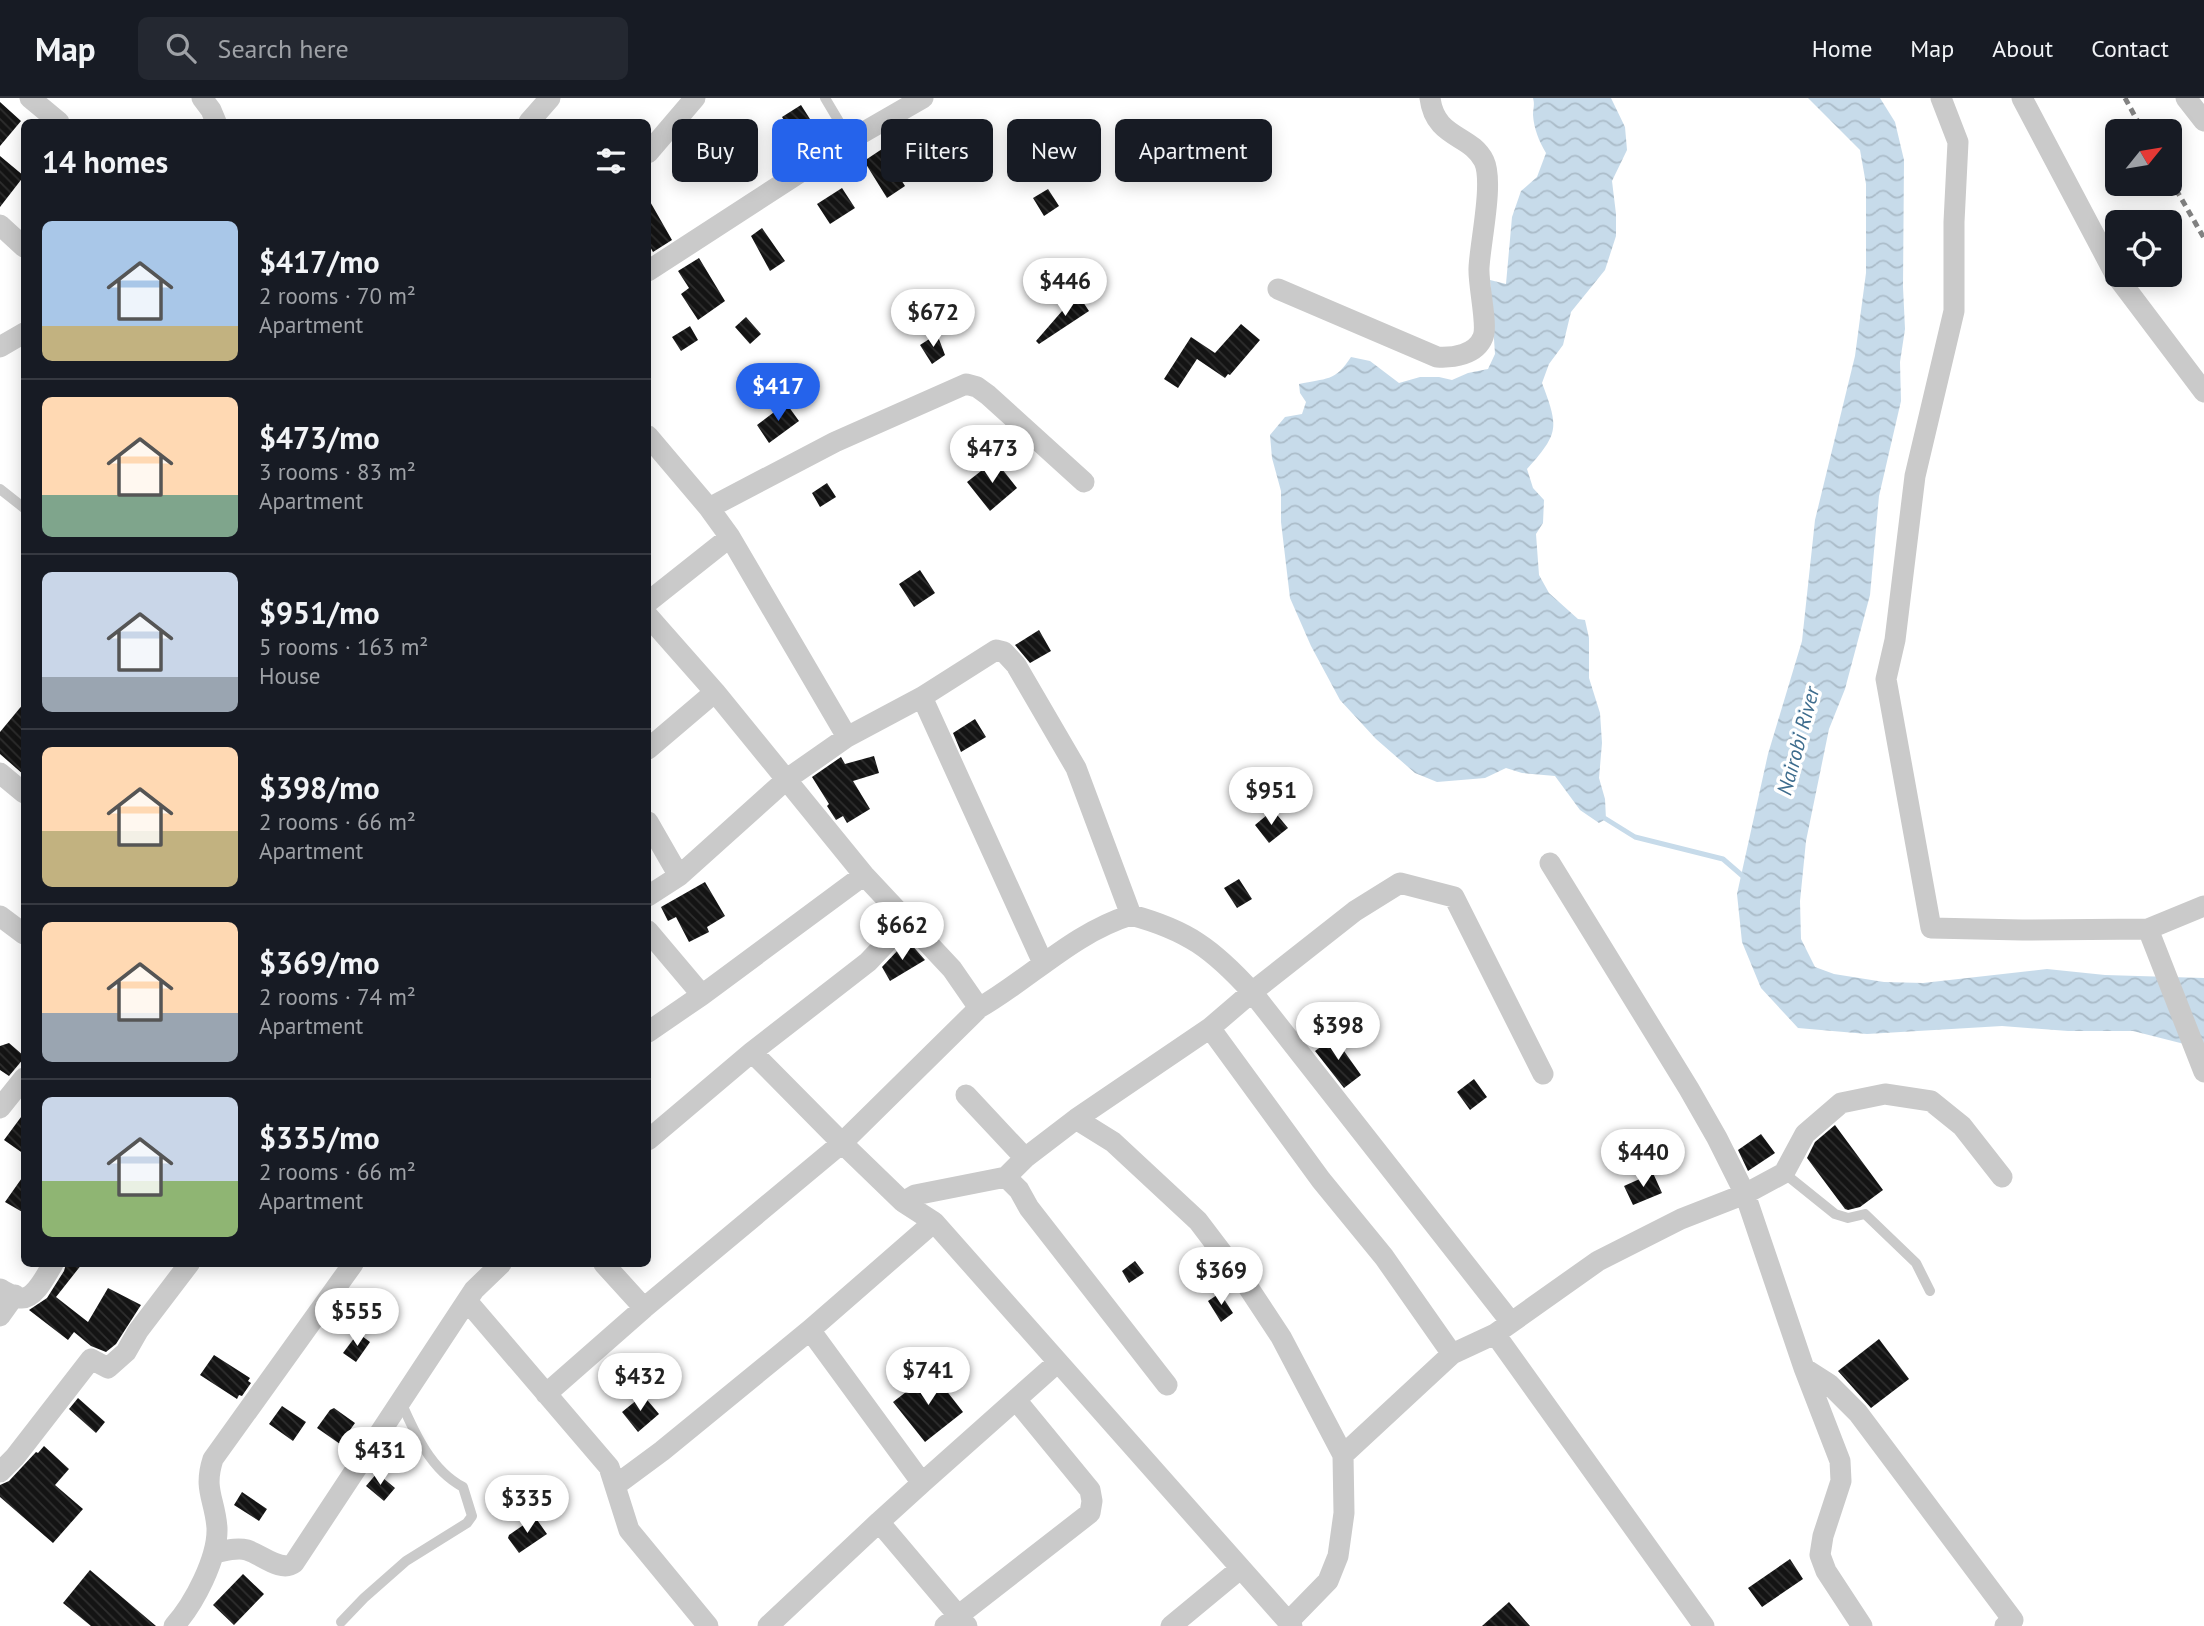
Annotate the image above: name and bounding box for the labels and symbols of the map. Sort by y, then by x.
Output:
north arrow [2105,119,2182,196]
pin: $446 [1024,258,1106,318]
pin: $672 [892,289,974,349]
pin: $417 [737,364,819,423]
pin: $473 [951,426,1033,485]
water label: Nairobi River [1771,682,1826,798]
pin: $951 [1230,768,1312,827]
pin: $662 [861,902,943,962]
pin: $398 [1297,1002,1379,1062]
pin: $440 [1602,1130,1684,1189]
pin: $369 [1180,1248,1262,1307]
pin: $555 [316,1288,398,1348]
pin: $741 [887,1348,969,1407]
pin: $432 [599,1354,681,1413]
pin: $431 [339,1428,421,1487]
pin: $335 [486,1476,568,1535]

